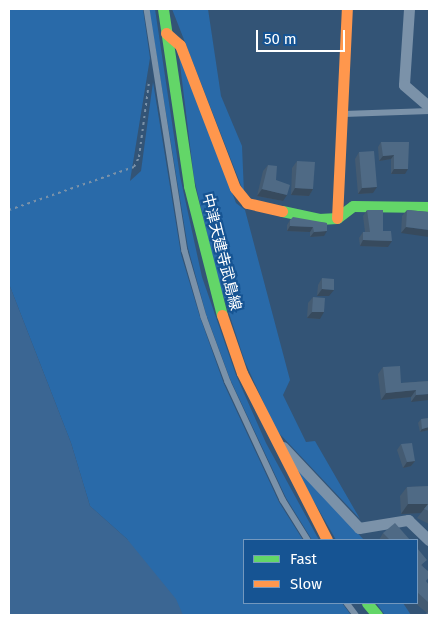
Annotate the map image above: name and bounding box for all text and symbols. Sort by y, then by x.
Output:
scale bar [258,20,347,52]
text: 50 m [264,30,297,48]
street label: 中津天建寺武島線 [198,192,244,312]
legend [243,539,418,604]
text: Fast [290,550,317,568]
text: Slow [290,575,322,593]

